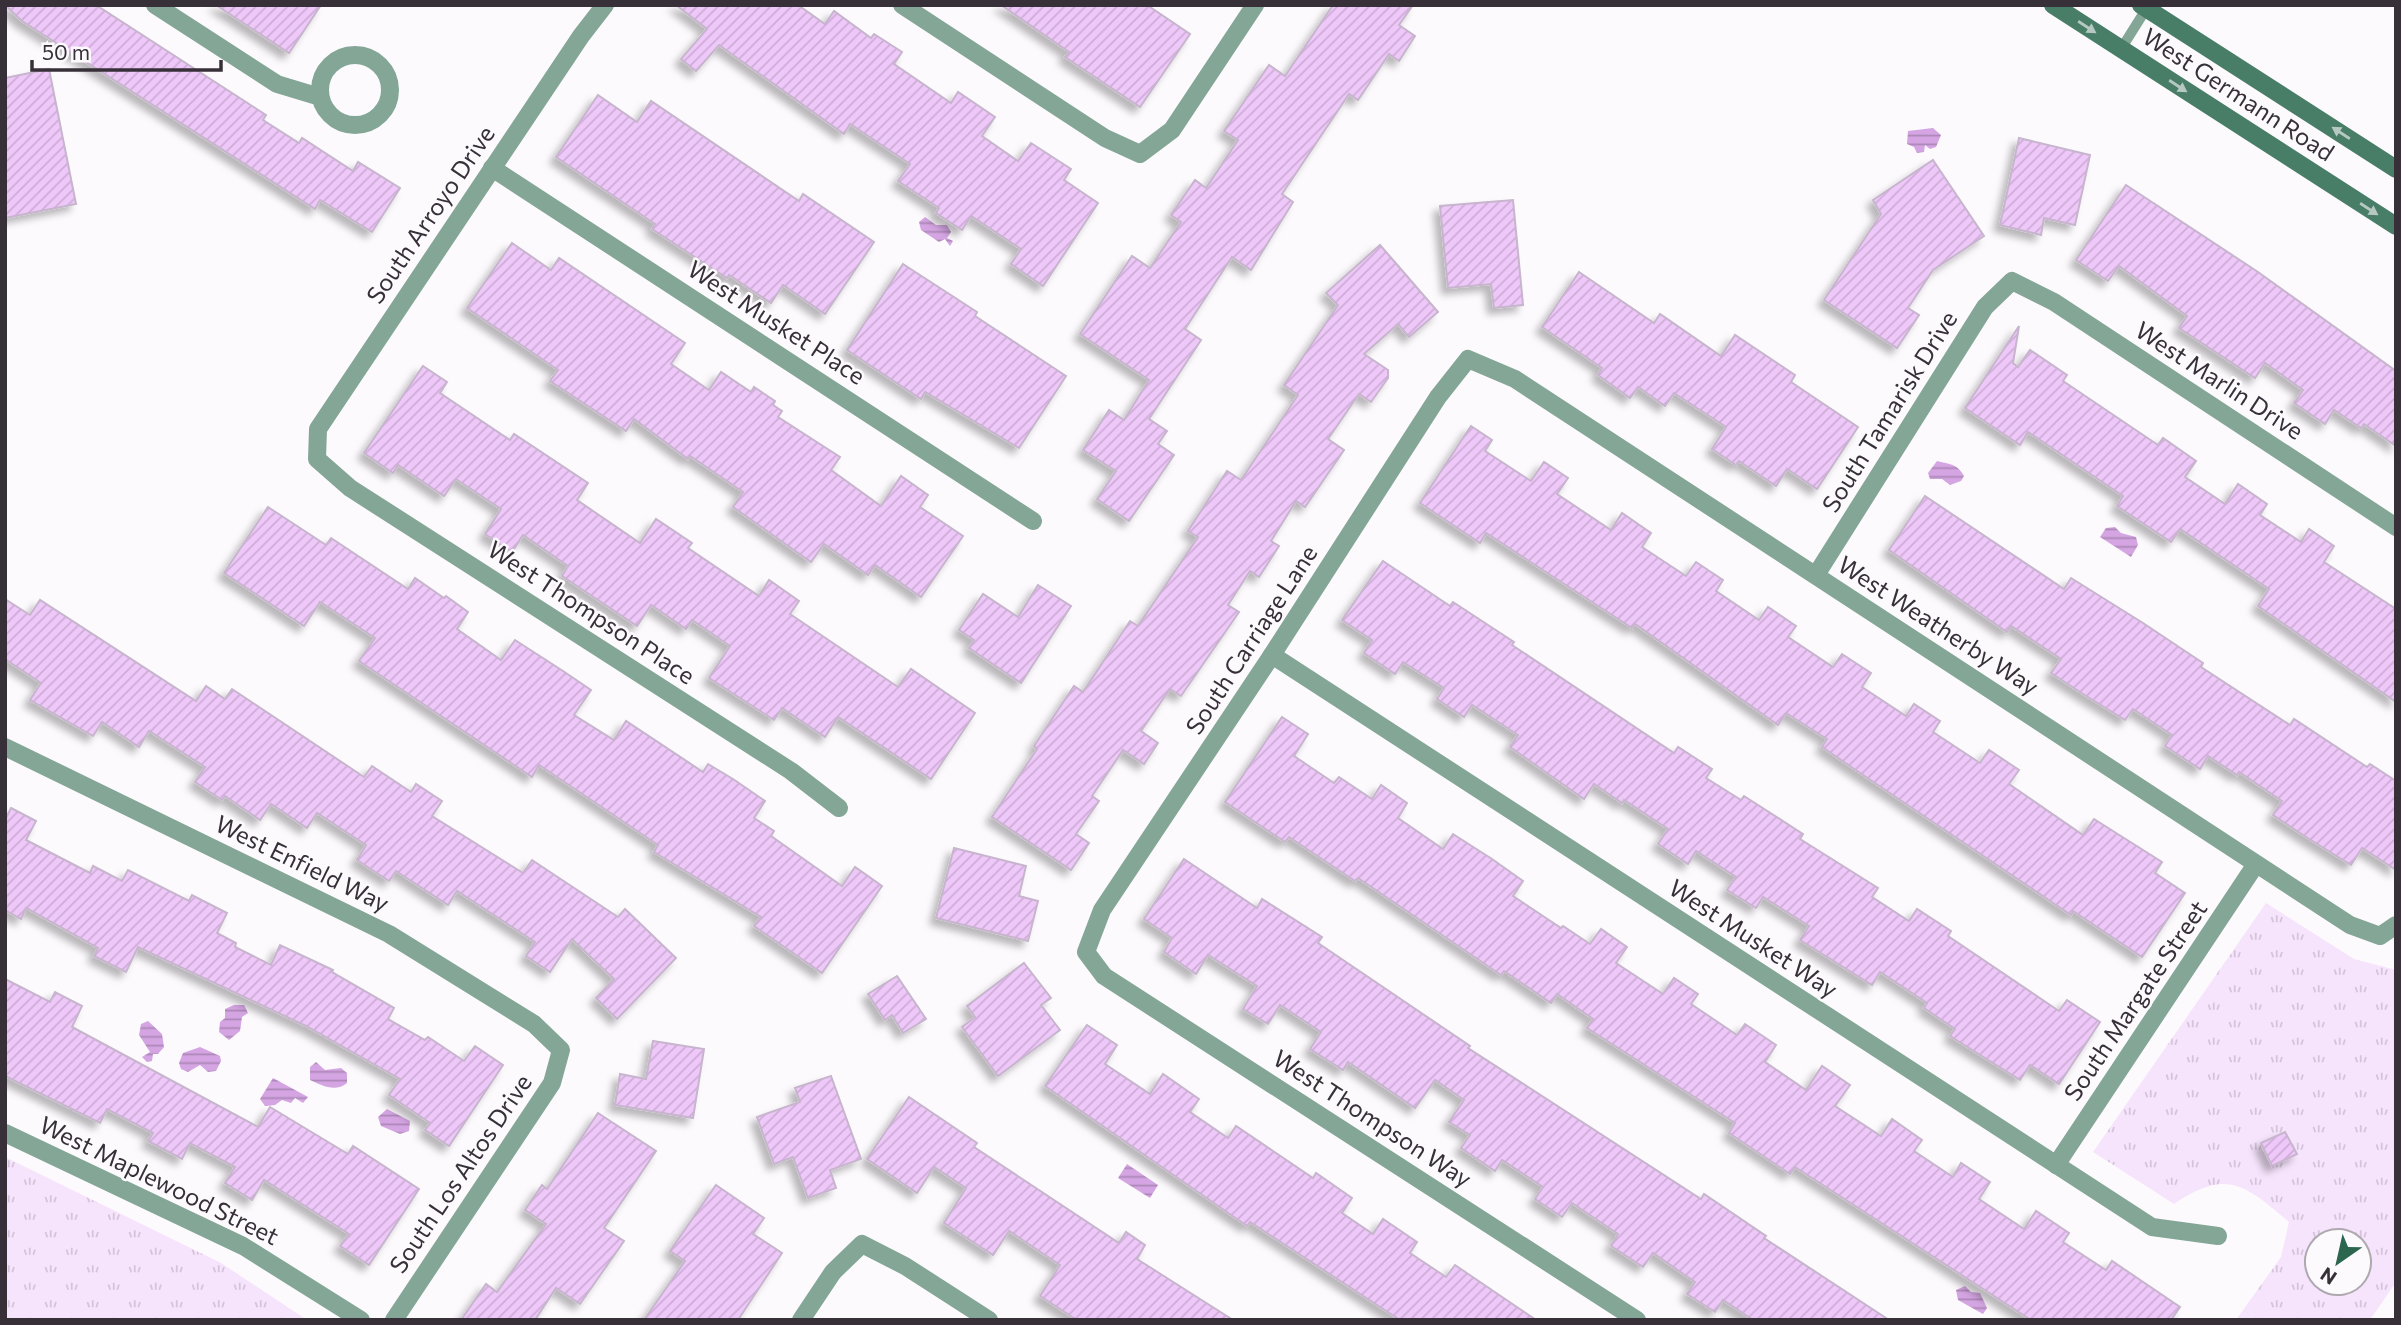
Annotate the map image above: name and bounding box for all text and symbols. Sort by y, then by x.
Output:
one-way arrow [2077,20,2096,33]
street label: West Germann Road [2138,21,2340,166]
scale bar [32,28,220,72]
text: 50 m [42,39,90,64]
one-way arrow [2168,79,2188,92]
street label: South Arroyo Drive [360,120,500,309]
one-way arrow [2331,127,2350,140]
one-way arrow [2360,202,2379,215]
street label: West Musket Place [683,254,871,390]
street label: South Tamarisk Drive [1815,305,1962,517]
street label: West Marlin Drive [2130,315,2309,445]
street label: West Thompson Place [483,534,701,690]
street label: South Carriage Lane [1179,539,1323,739]
street label: West Weatherby Way [1833,549,2045,700]
street label: West Enfield Way [211,808,394,917]
street label: West Musket Way [1664,872,1844,1003]
street label: South Margate Street [2057,895,2213,1106]
street label: West Thompson Way [1268,1043,1477,1193]
street label: South Los Altos Drive [383,1068,537,1278]
street label: West Maplewood Street [35,1109,284,1250]
north arrow [2303,1227,2373,1297]
text: N [2316,1263,2341,1290]

